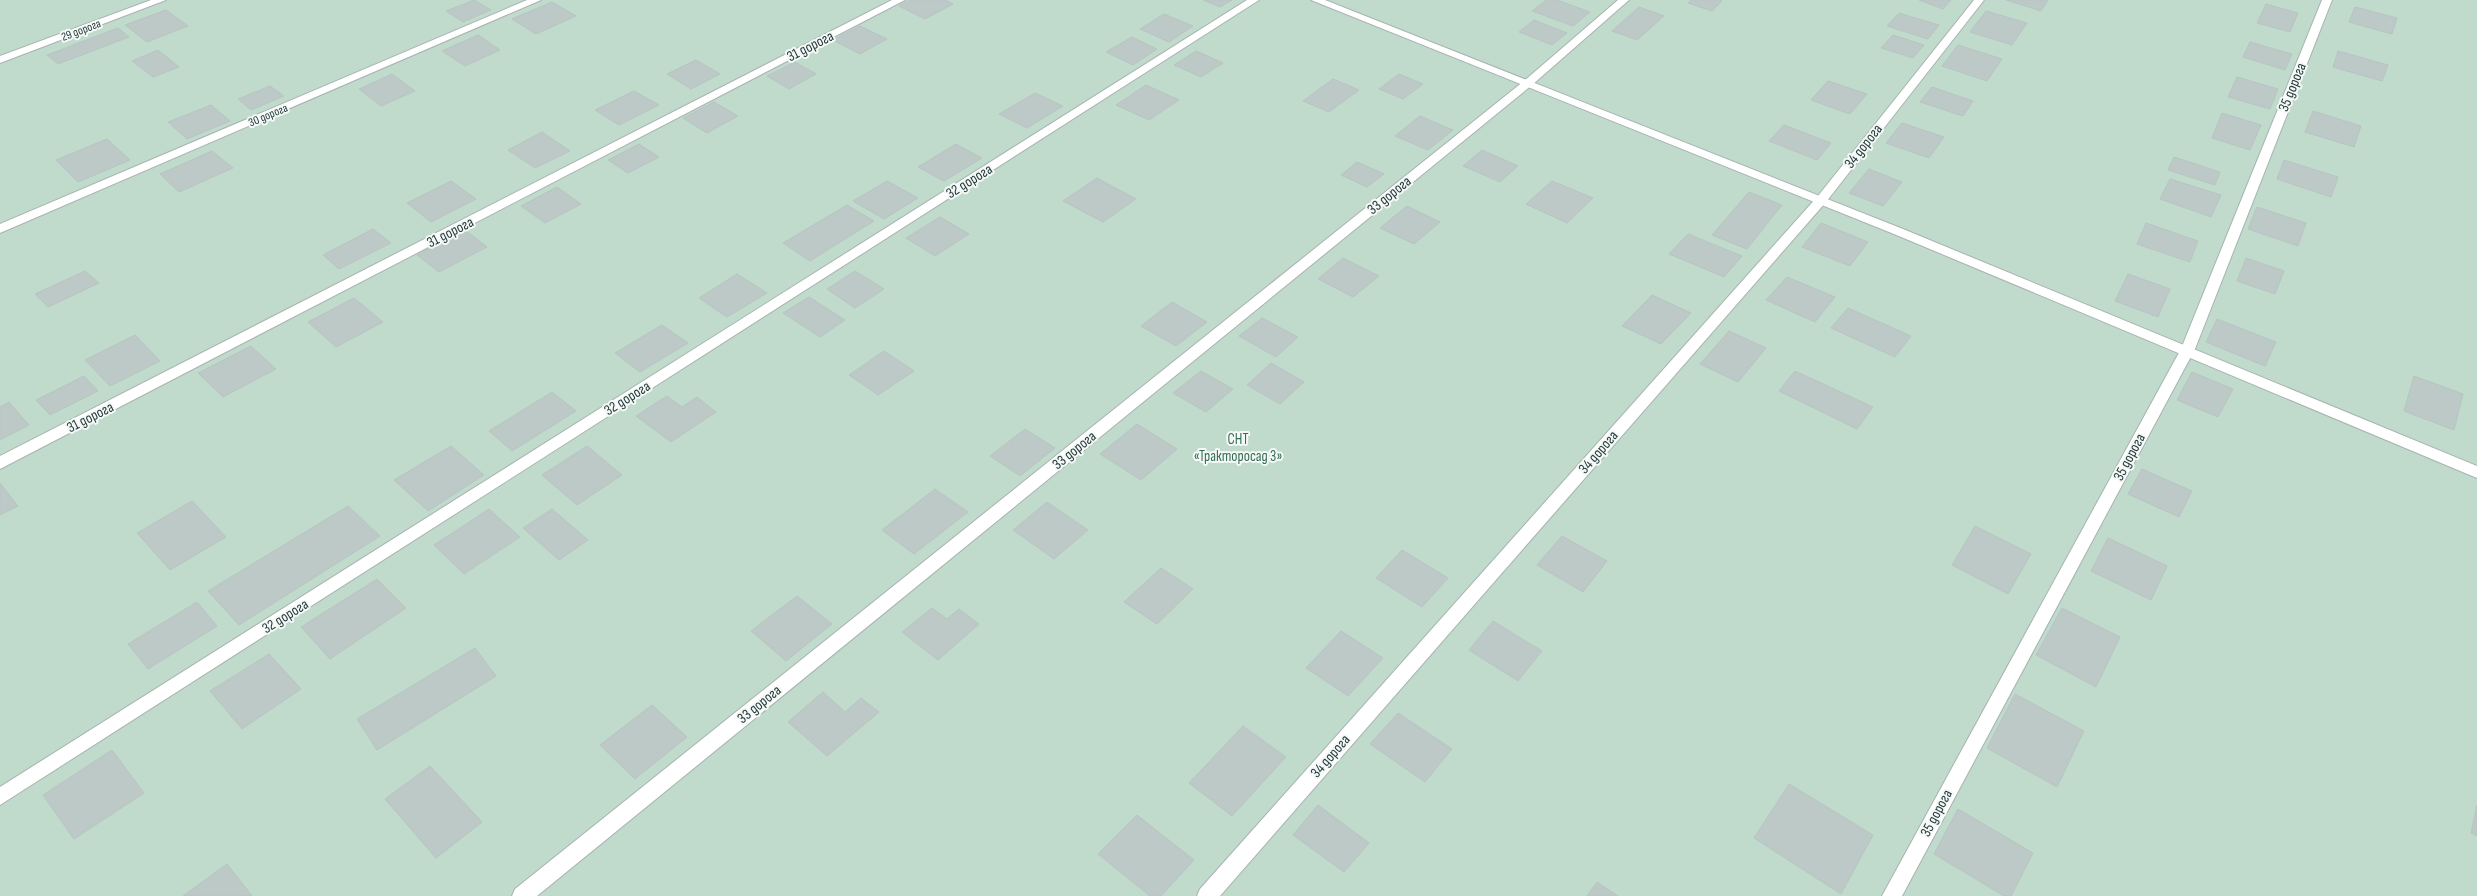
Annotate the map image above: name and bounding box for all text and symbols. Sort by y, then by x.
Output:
street label: 29 дорога [59,16,103,45]
street label: 31 дорога [784,27,837,66]
street label: 35 дорога [2274,60,2311,114]
street label: 30 дорога [246,100,290,130]
street label: 34 дорога [1840,120,1887,172]
street label: 32 дорога [943,160,996,203]
street label: 33 дорога [1363,172,1415,219]
street label: 31 дорога [424,213,477,252]
street label: 32 дорога [601,377,654,420]
street label: 31 дорога [64,398,117,437]
street label: 33 дорога [1048,427,1100,474]
street label: 34 дорога [1574,427,1622,478]
park label: СНТ «Тракторосад 3» [1194,430,1282,466]
street label: 35 дорога [2109,430,2150,484]
street label: 32 дорога [259,595,312,638]
street label: 33 дорога [733,681,785,728]
street label: 34 дорога [1306,731,1354,782]
street label: 35 дорога [1916,786,1957,840]

